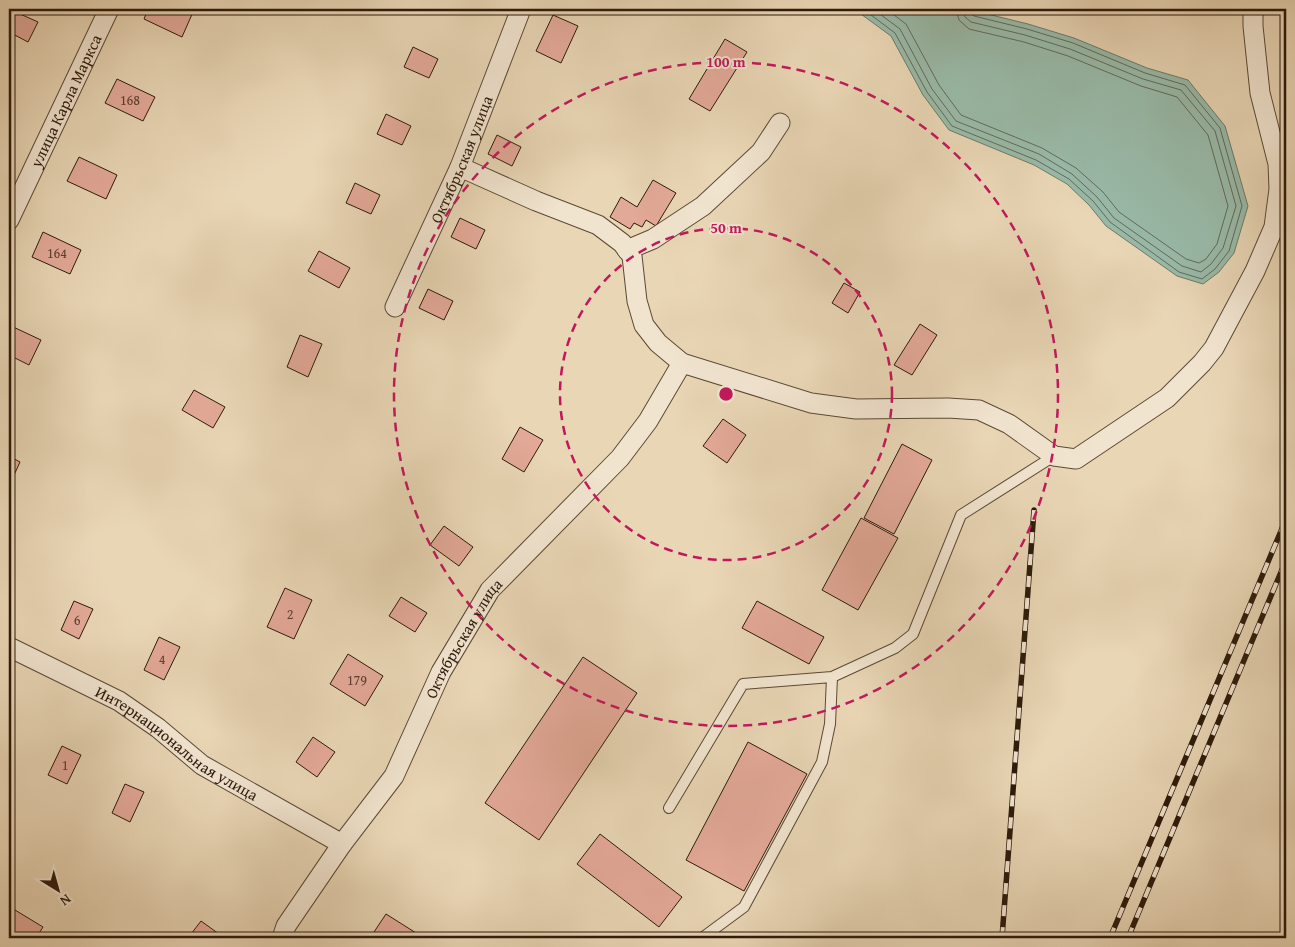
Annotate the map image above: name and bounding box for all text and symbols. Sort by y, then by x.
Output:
street label: улица Карла Маркса [23,30,108,172]
text: 100 m [706,51,746,72]
house number: 168 [120,90,140,110]
street label: Октябрьская улица [424,92,499,227]
text: 50 m [710,217,742,238]
house number: 164 [47,243,67,263]
centre of rings [717,385,735,403]
street label: Октябрьская улица [419,572,508,702]
house number: 2 [287,604,293,624]
house number: 6 [74,610,81,630]
house number: 4 [159,649,166,669]
house number: 179 [347,670,367,690]
street label: Интернациональная улица [91,679,263,807]
house number: 1 [62,755,68,775]
north arrow [32,864,82,914]
text: N [56,890,76,912]

